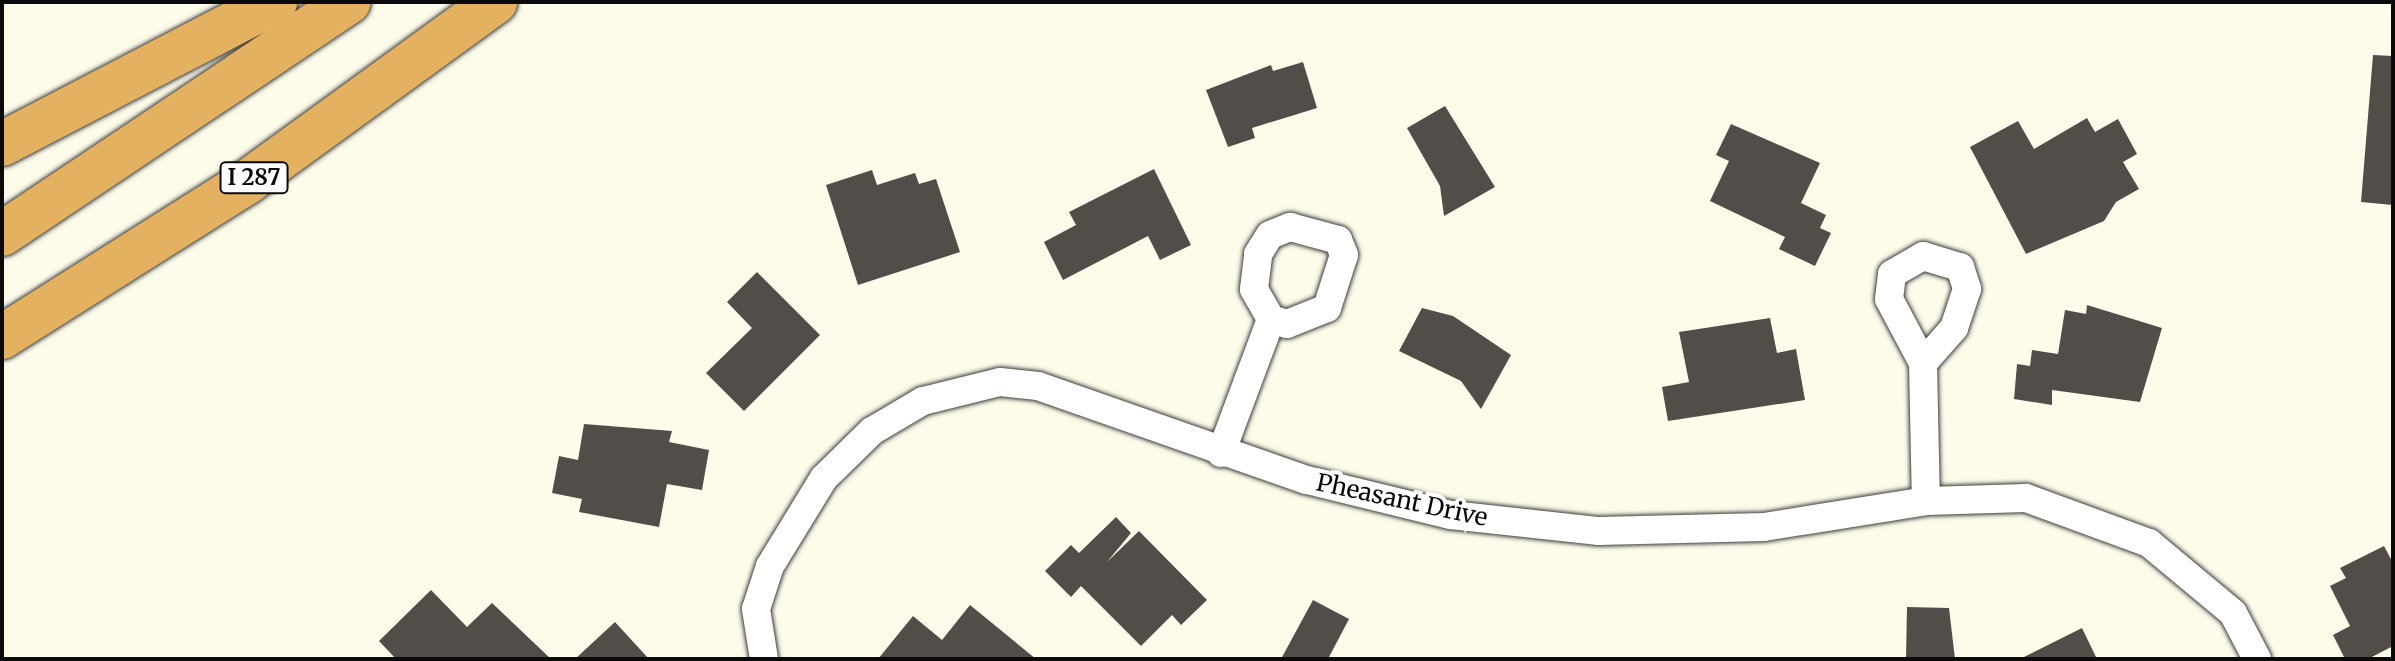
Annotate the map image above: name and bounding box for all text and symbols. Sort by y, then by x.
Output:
road number: I 287 [218,160,290,196]
street label: Pheasant Drive [1314,468,1490,532]

